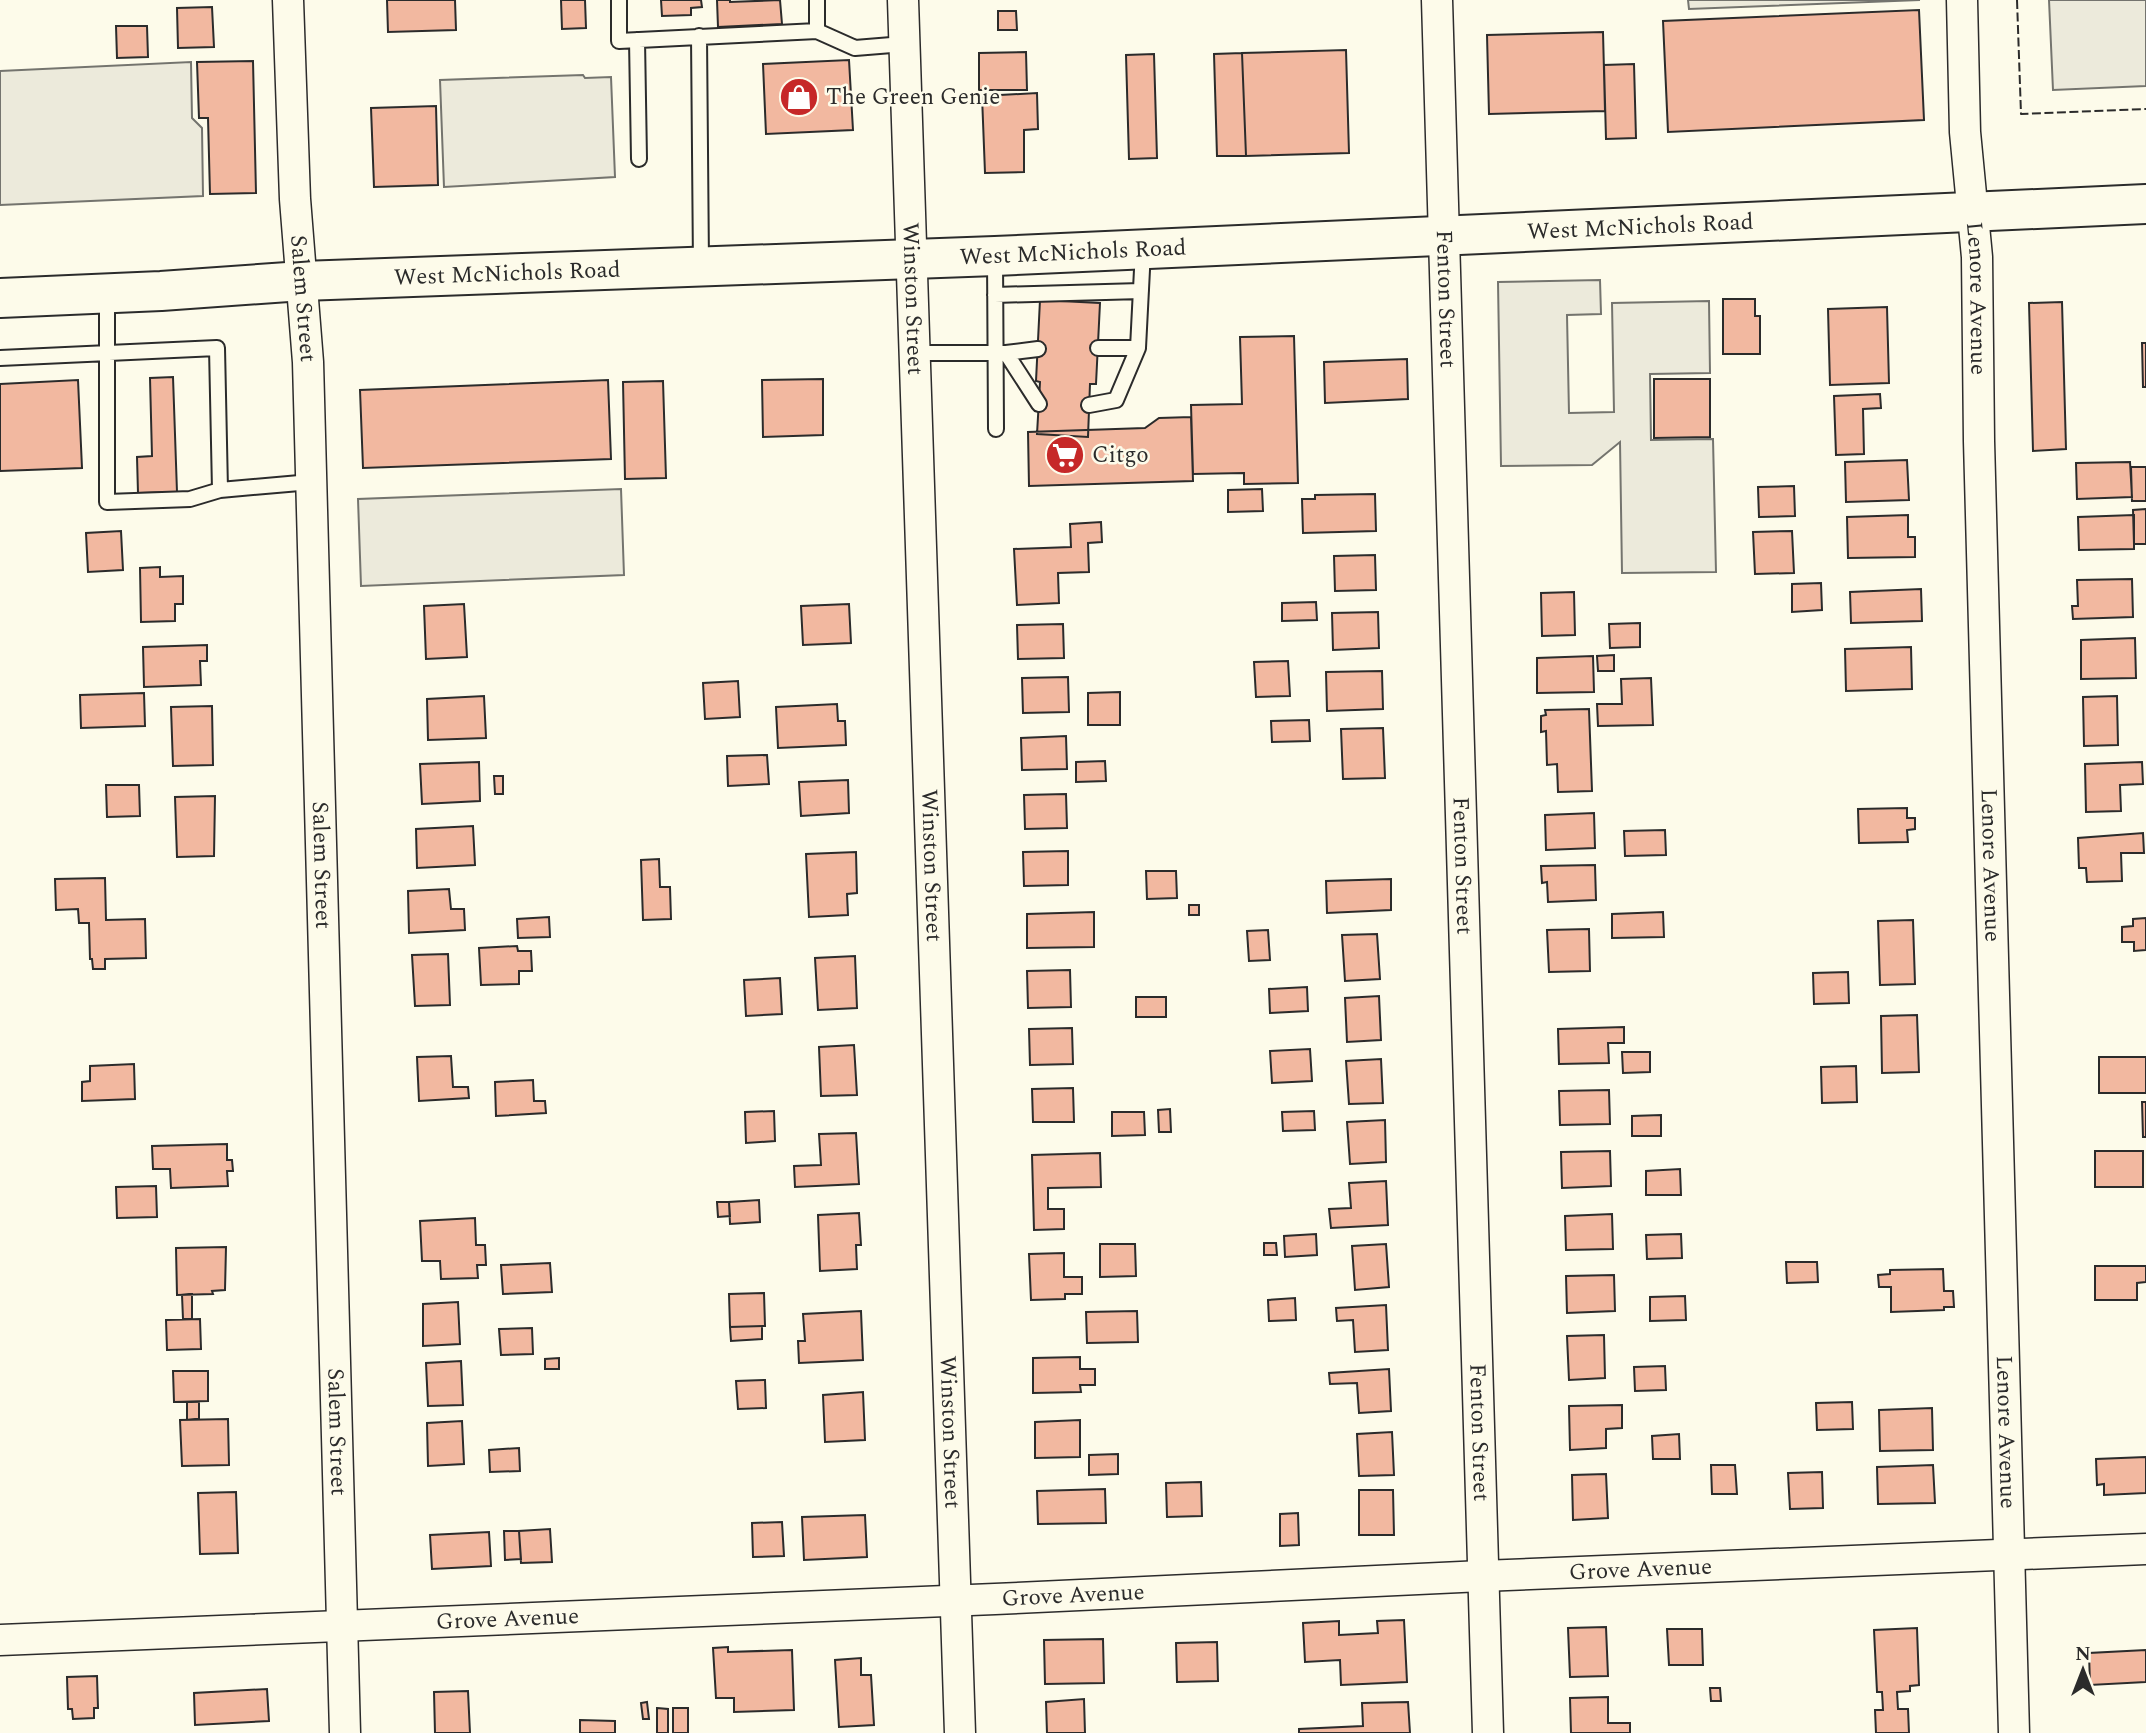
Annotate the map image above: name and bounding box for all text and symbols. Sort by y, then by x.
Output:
shop icon: The Green Genie [778,76,820,118]
place label: The Green Genie [826,80,1000,115]
street label: West McNichols Road [1526,204,1755,249]
street label: Lenore Avenue [1956,220,1996,375]
street label: Winston Street [893,222,933,376]
street label: Fenton Street [1426,229,1465,368]
street label: West McNichols Road [959,230,1187,275]
street label: Salem Street [280,234,325,364]
street label: West McNichols Road [393,252,621,295]
supermarket icon: Citgo [1044,434,1086,476]
place label: Citgo [1092,438,1149,473]
street label: Lenore Avenue [1971,788,2010,942]
street label: Winston Street [911,789,951,942]
street label: Fenton Street [1443,796,1482,935]
street label: Salem Street [302,801,341,929]
street label: Winston Street [930,1355,970,1509]
street label: Lenore Avenue [1986,1355,2025,1509]
street label: Fenton Street [1460,1363,1499,1502]
street label: Salem Street [318,1368,356,1496]
street label: Grove Avenue [1568,1549,1713,1590]
street label: Grove Avenue [1001,1574,1145,1616]
street label: Grove Avenue [435,1599,580,1640]
north arrow [2048,1635,2118,1705]
text: N [2075,1640,2091,1669]

